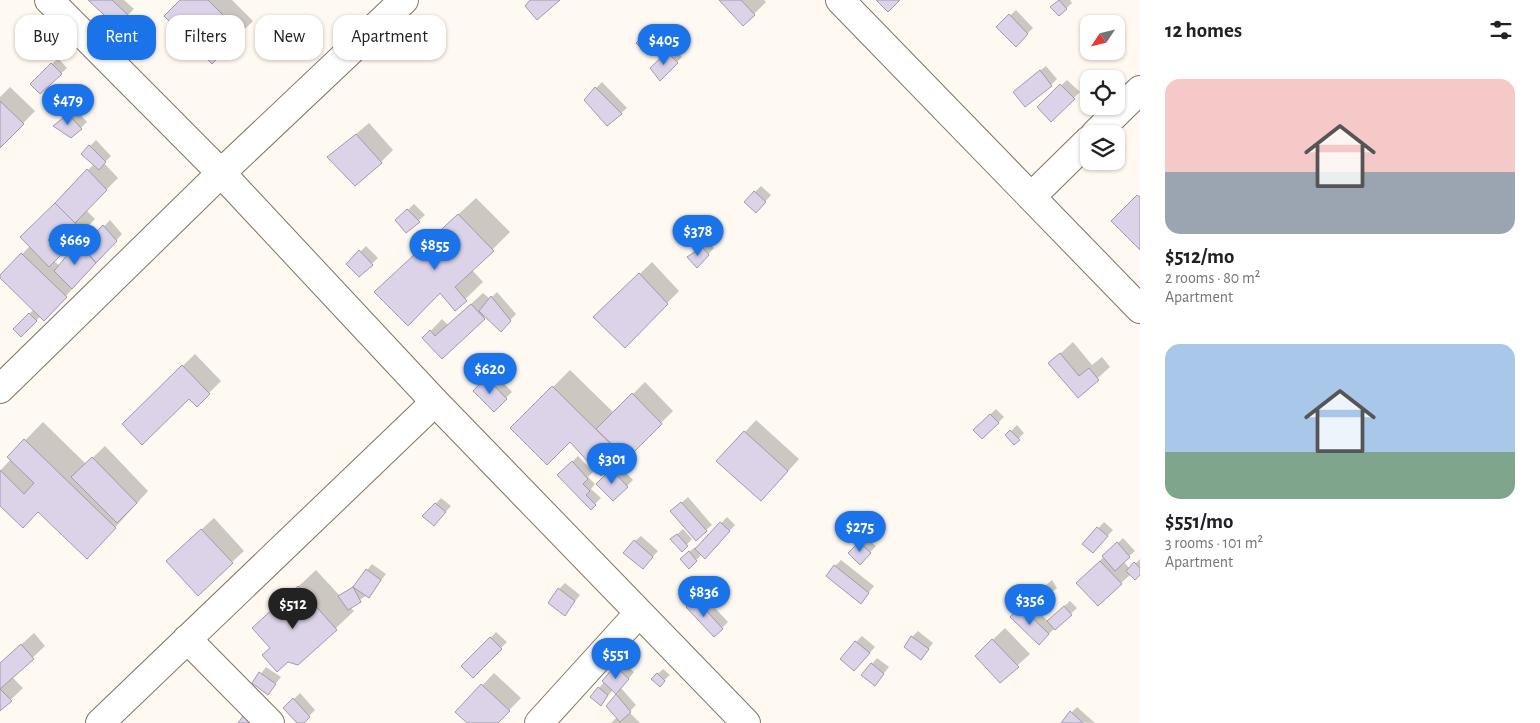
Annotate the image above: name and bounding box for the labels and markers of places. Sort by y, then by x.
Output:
pin: $405 [634,23,694,66]
pin: $479 [38,84,98,126]
pin: $378 [668,214,728,257]
pin: $669 [45,224,105,266]
pin: $855 [405,228,465,271]
pin: $620 [460,352,520,395]
pin: $301 [582,442,642,485]
pin: $275 [830,510,890,553]
pin: $836 [674,576,734,618]
pin: $356 [1000,584,1060,626]
pin: $512 [263,588,323,630]
pin: $551 [586,638,646,680]

